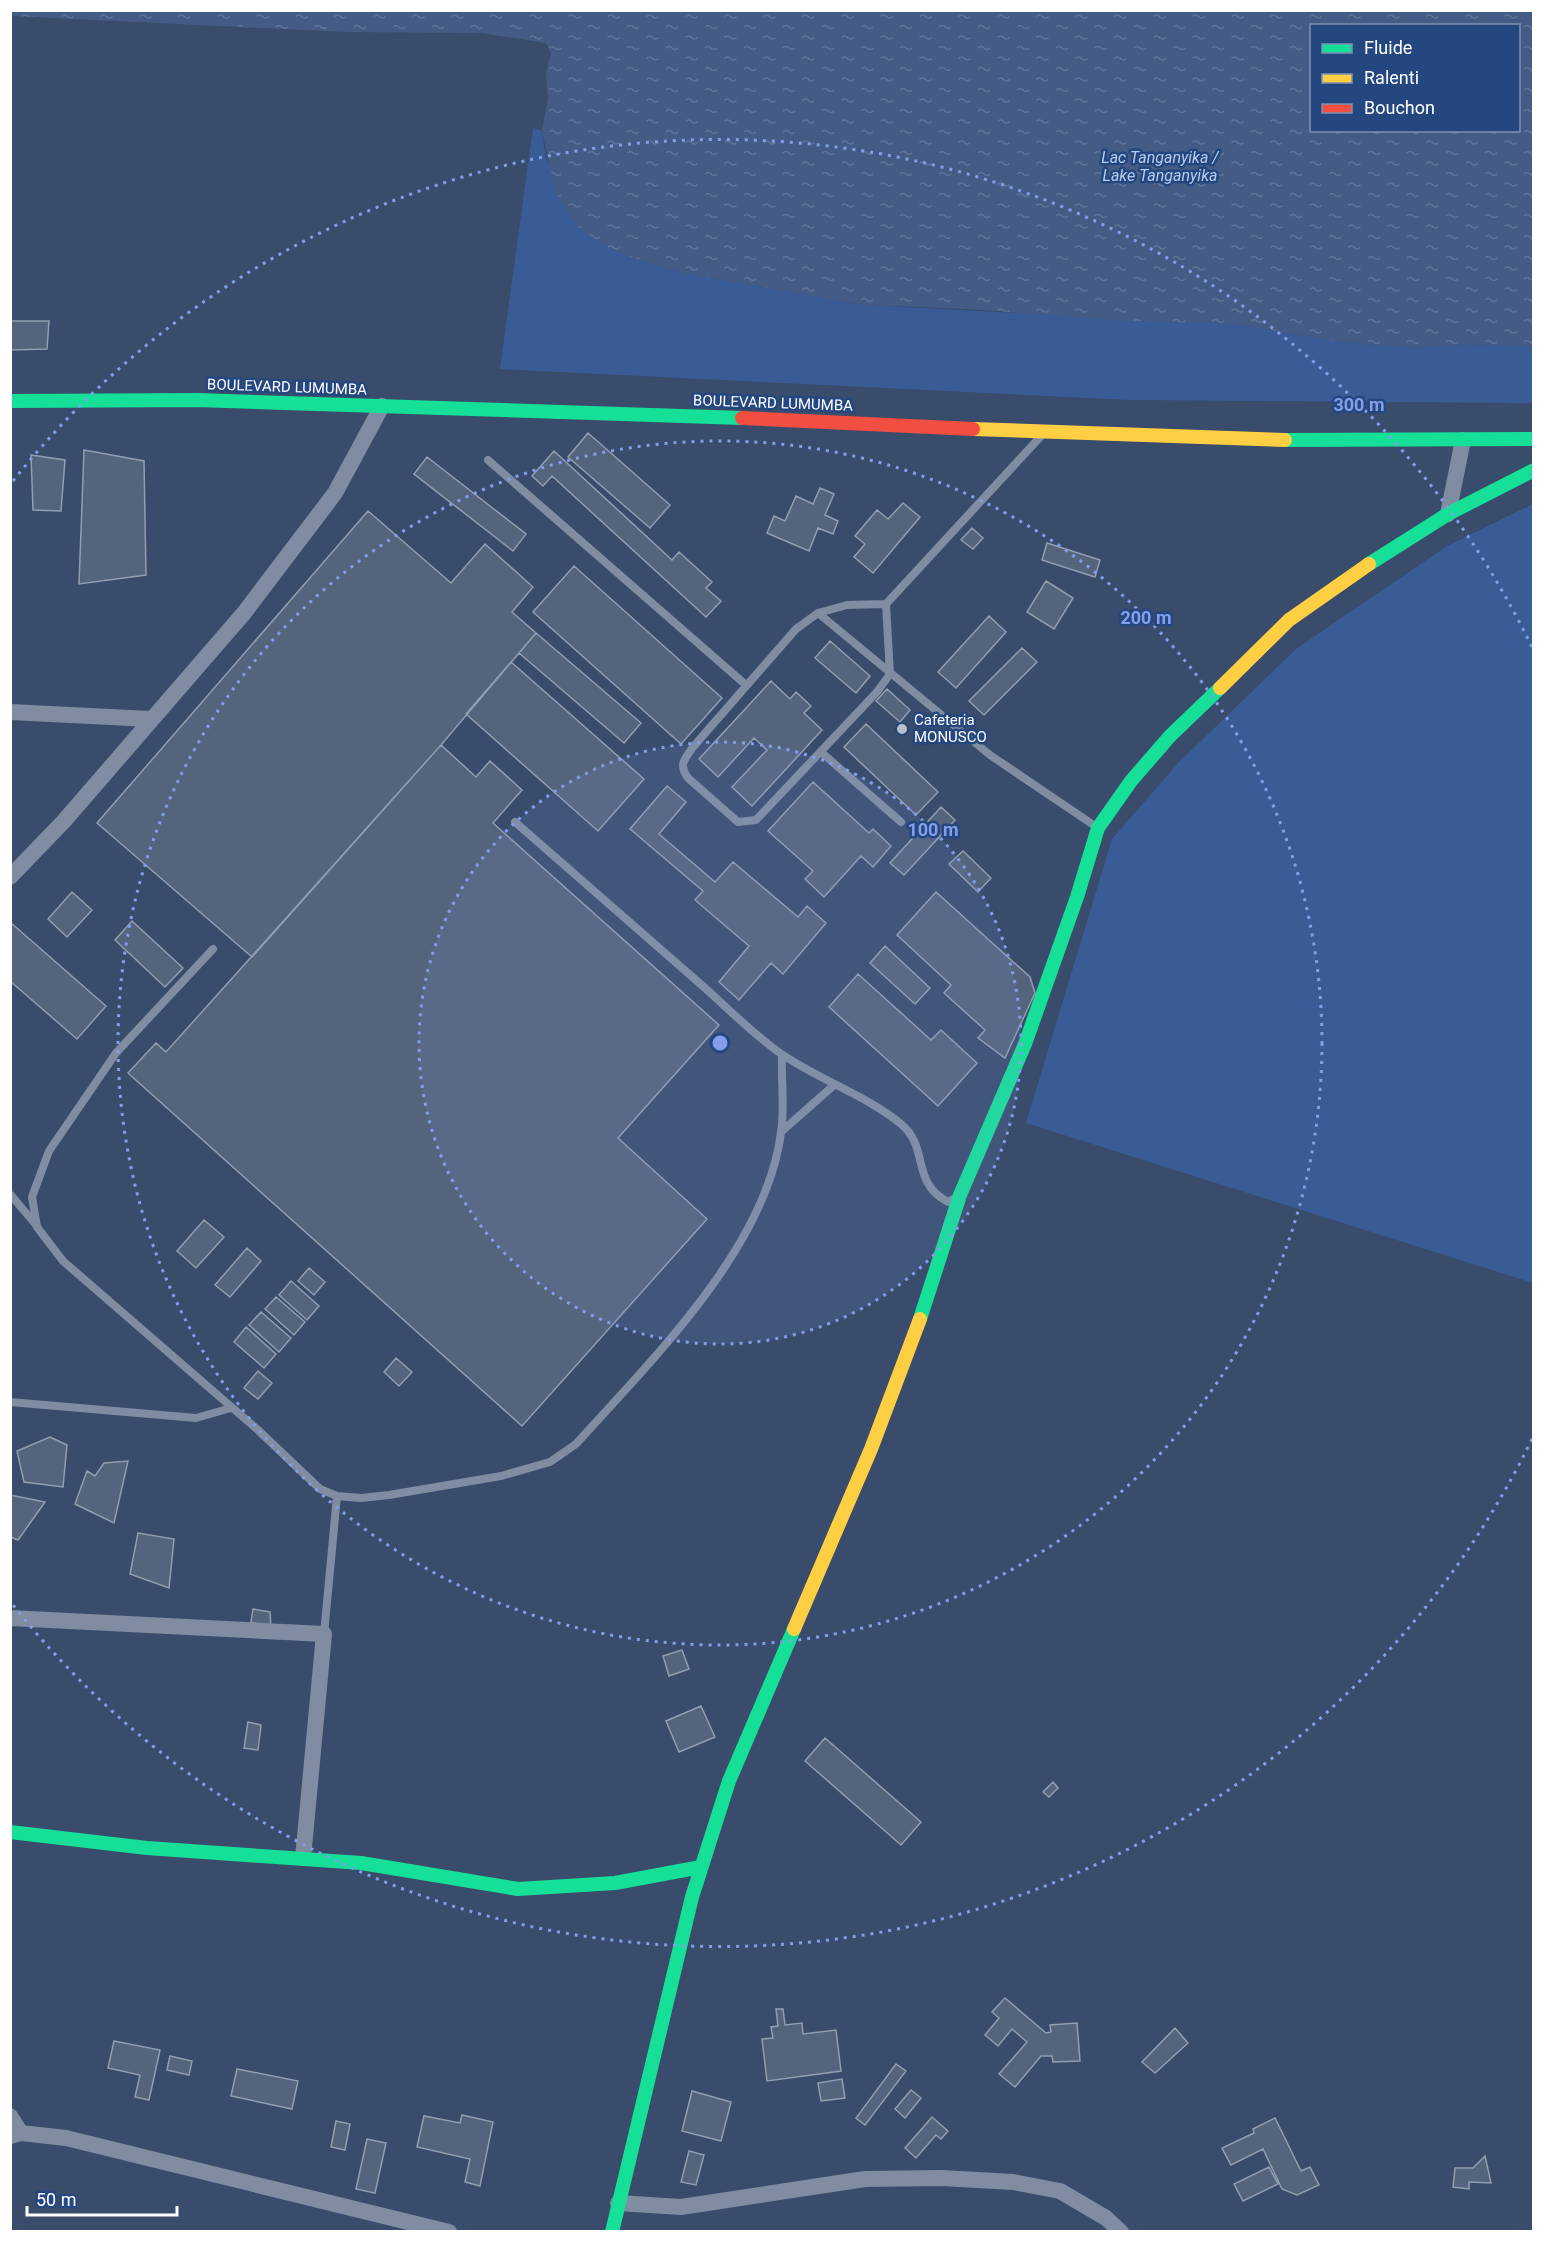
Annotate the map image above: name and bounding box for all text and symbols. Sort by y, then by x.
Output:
legend [1310,24,1520,132]
text: Fluide [1364,37,1412,58]
text: Ralenti [1364,67,1419,88]
text: Bouchon [1364,97,1435,118]
water label: Lac Tanganyika / Lake Tanganyika [1101,148,1220,185]
street label: BOULEVARD LUMUMBA [207,375,367,399]
street label: BOULEVARD LUMUMBA [693,391,853,415]
text: 300 m [1333,394,1385,415]
text: 200 m [1120,607,1172,628]
place label: Cafeteria MONUSCO [914,711,987,746]
marker: Cafeteria MONUSCO [895,722,909,736]
text: 100 m [907,819,959,840]
centre of rings [710,1033,730,1053]
scale bar [27,2179,177,2217]
text: 50 m [36,2189,76,2210]

